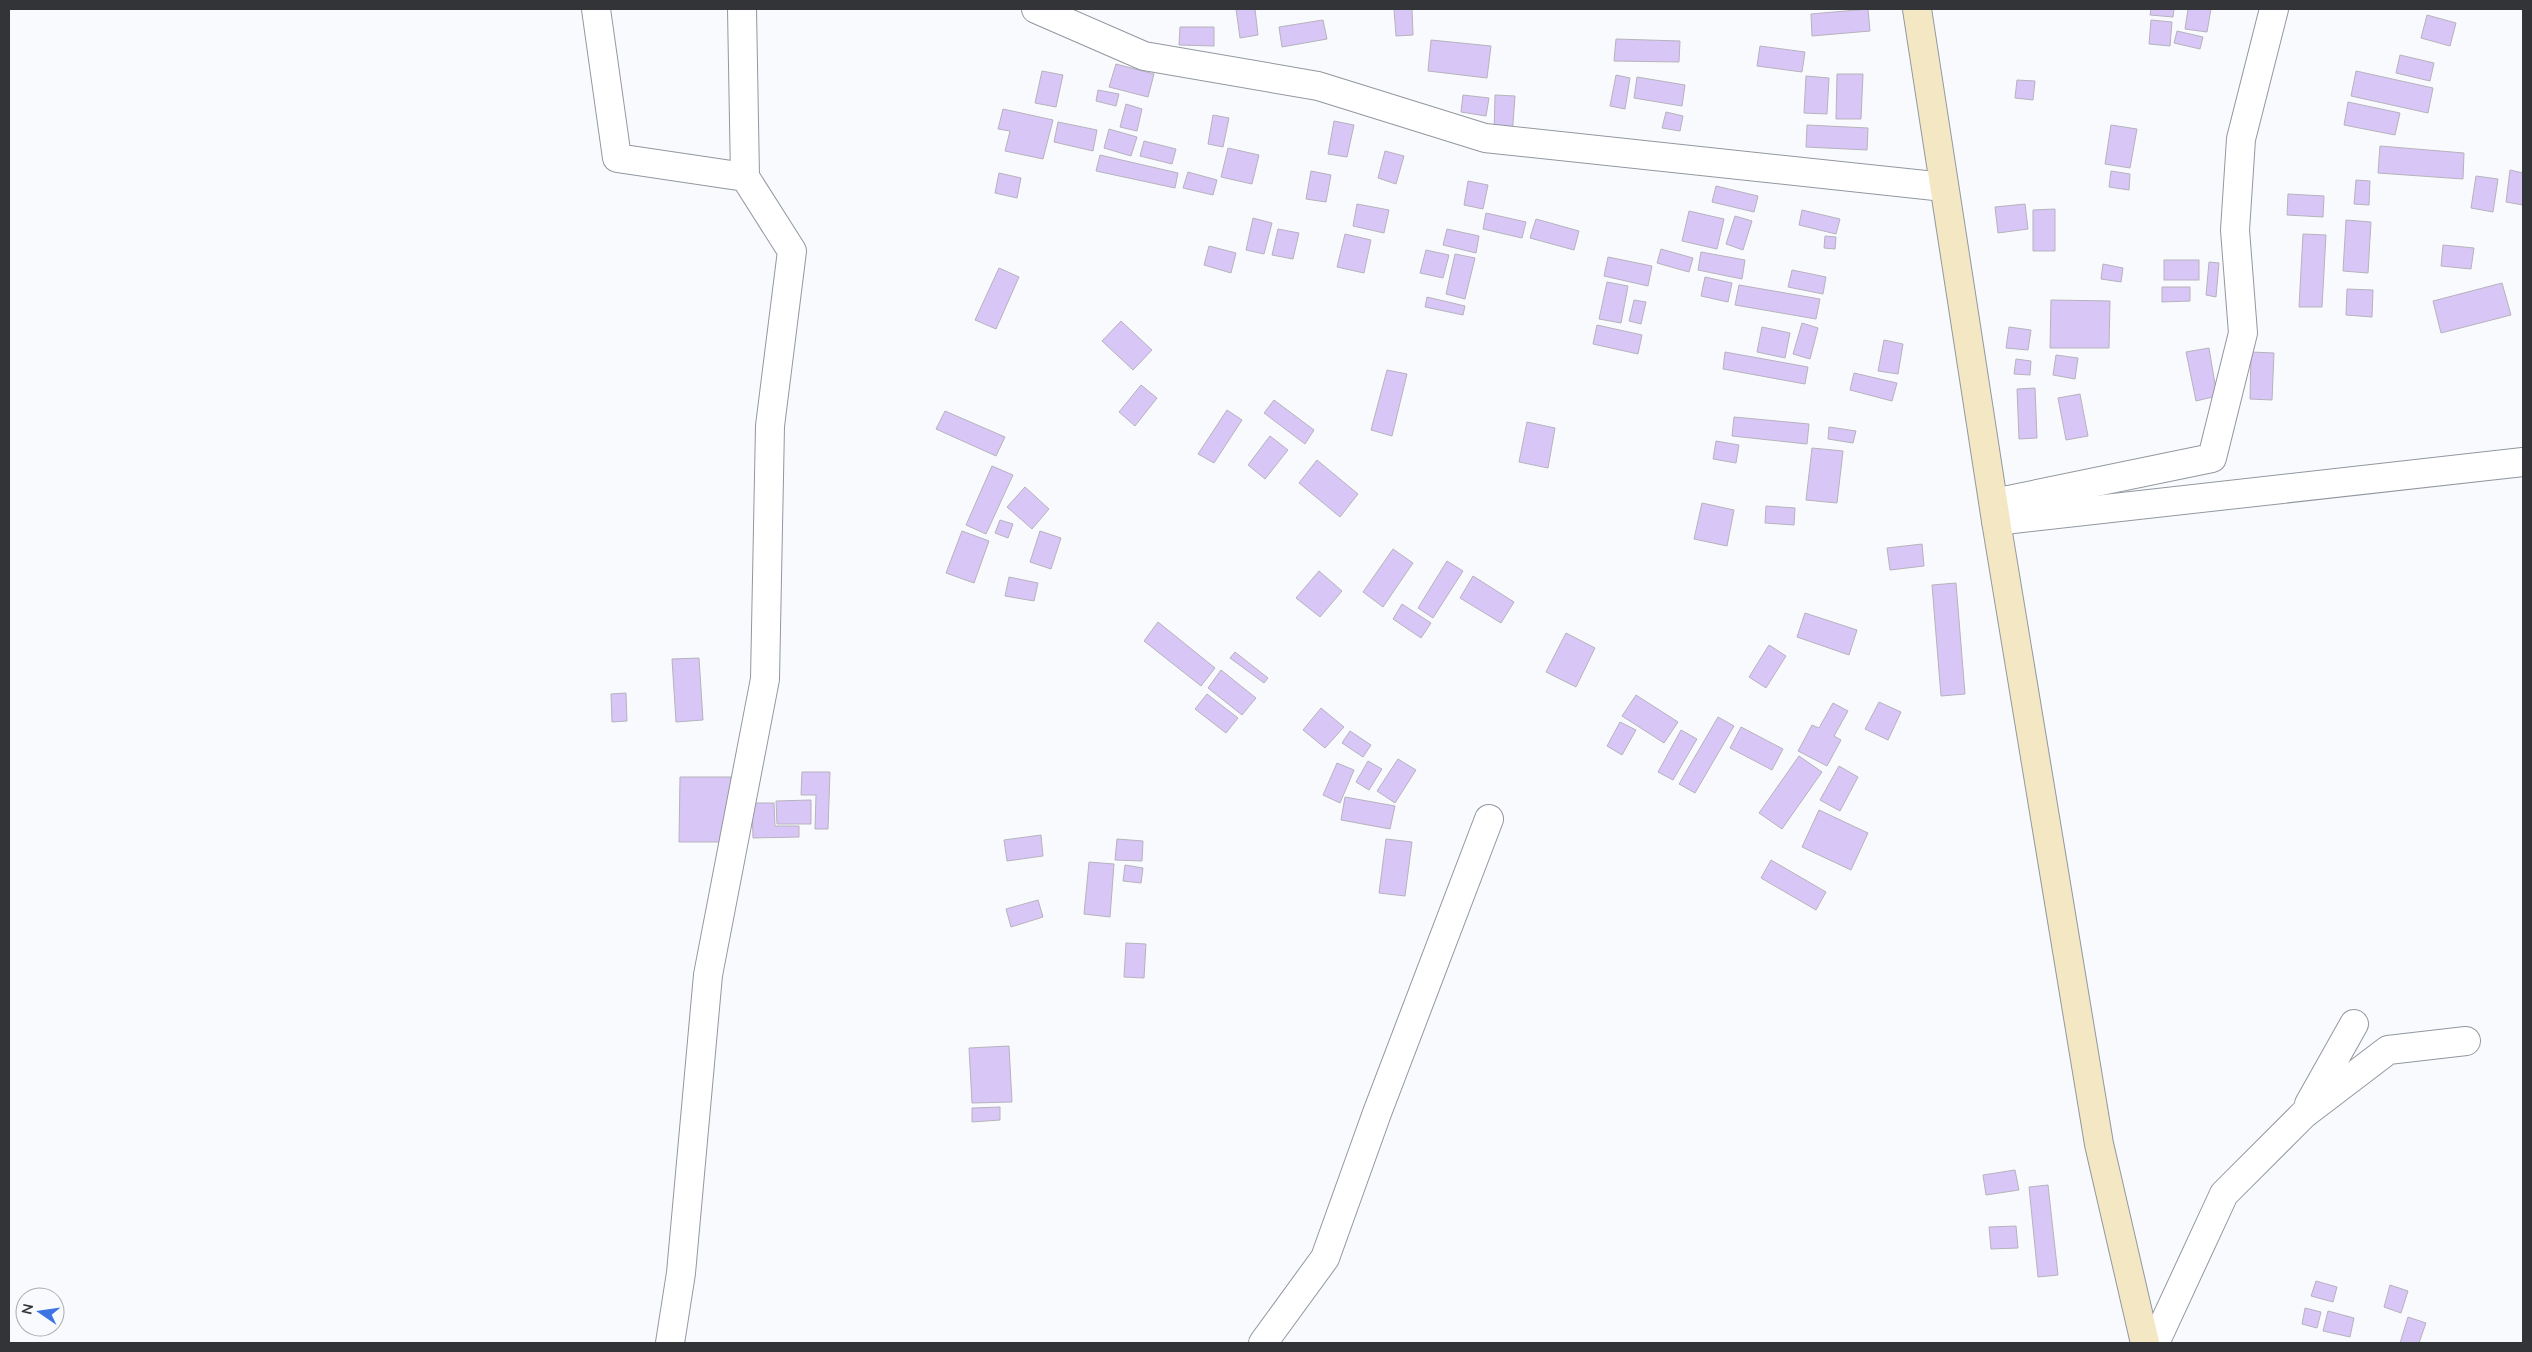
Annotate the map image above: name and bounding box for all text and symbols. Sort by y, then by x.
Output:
north arrow [15,1287,65,1337]
text: N [17,1302,38,1316]

